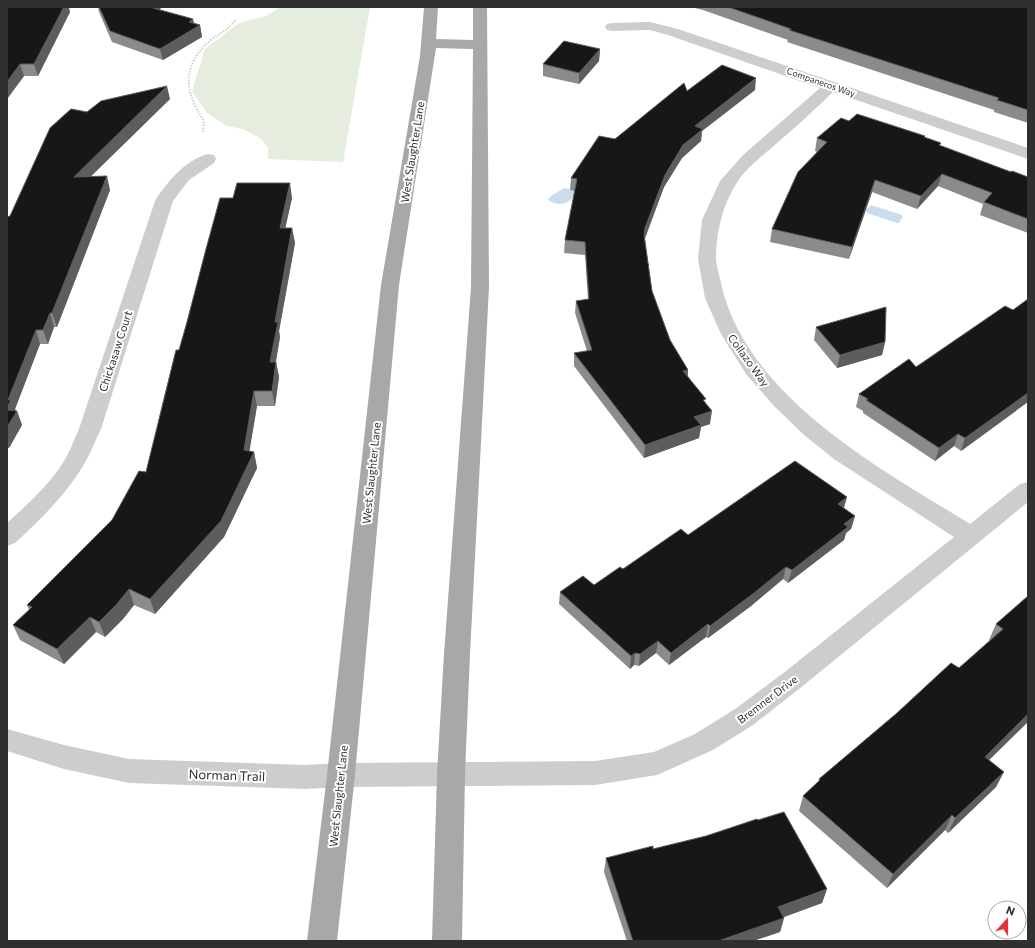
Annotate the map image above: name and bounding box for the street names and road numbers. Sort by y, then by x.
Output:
street label: Companeros Way [785,65,857,99]
street label: West Slaughter Lane [398,100,426,203]
street label: Chickasaw Court [96,308,134,393]
street label: Collazo Way [726,331,773,389]
street label: West Slaughter Lane [359,421,383,524]
street label: Bremner Drive [734,672,800,726]
street label: West Slaughter Lane [326,744,350,847]
street label: Norman Trail [188,766,266,784]

